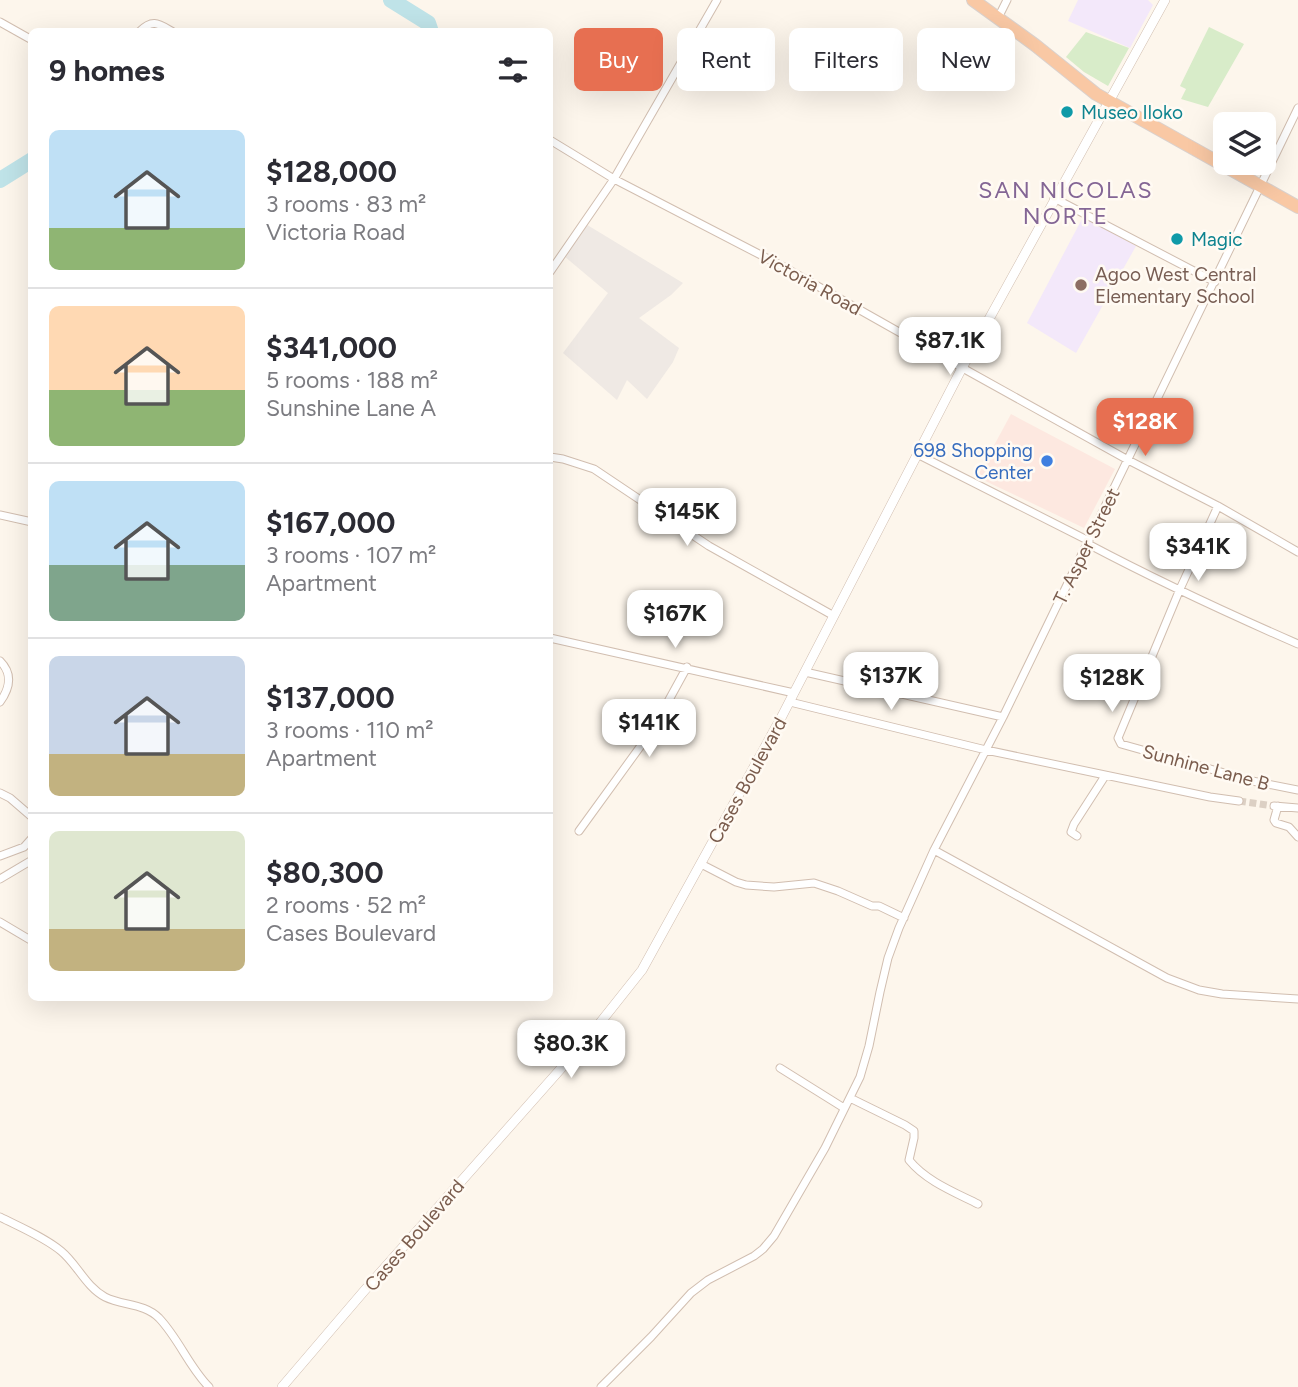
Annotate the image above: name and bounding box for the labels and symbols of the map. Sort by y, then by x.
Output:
place label: Museo Iloko [1081,101,1183,124]
marker: Museo Iloko [1059,104,1075,120]
district label: SAN NICOLAS NORTE [978,176,1154,230]
place label: Magic [1191,228,1243,251]
marker: Magic [1169,231,1185,247]
street label: Victoria Road [754,245,866,320]
place label: Agoo West Central Elementary School [1095,263,1256,308]
marker: Agoo West Central Elementary School [1073,277,1089,293]
pin: $87.1K [893,318,1007,377]
pin: $128K [1096,398,1194,458]
place label: 698 Shopping Center [913,439,1034,484]
marker: 698 Shopping Center [1039,453,1055,469]
street label: T. Asper Street [1048,484,1125,608]
pin: $145K [638,489,736,548]
pin: $341K [1149,524,1247,583]
pin: $167K [626,590,724,650]
pin: $137K [842,652,940,712]
pin: $128K [1063,654,1161,714]
pin: $141K [600,700,698,759]
street label: Cases Boulevard [703,713,792,847]
street label: Sunhine Lane B [1140,739,1272,795]
pin: $80.3K [514,1020,628,1080]
street label: Cases Boulevard [360,1175,469,1296]

